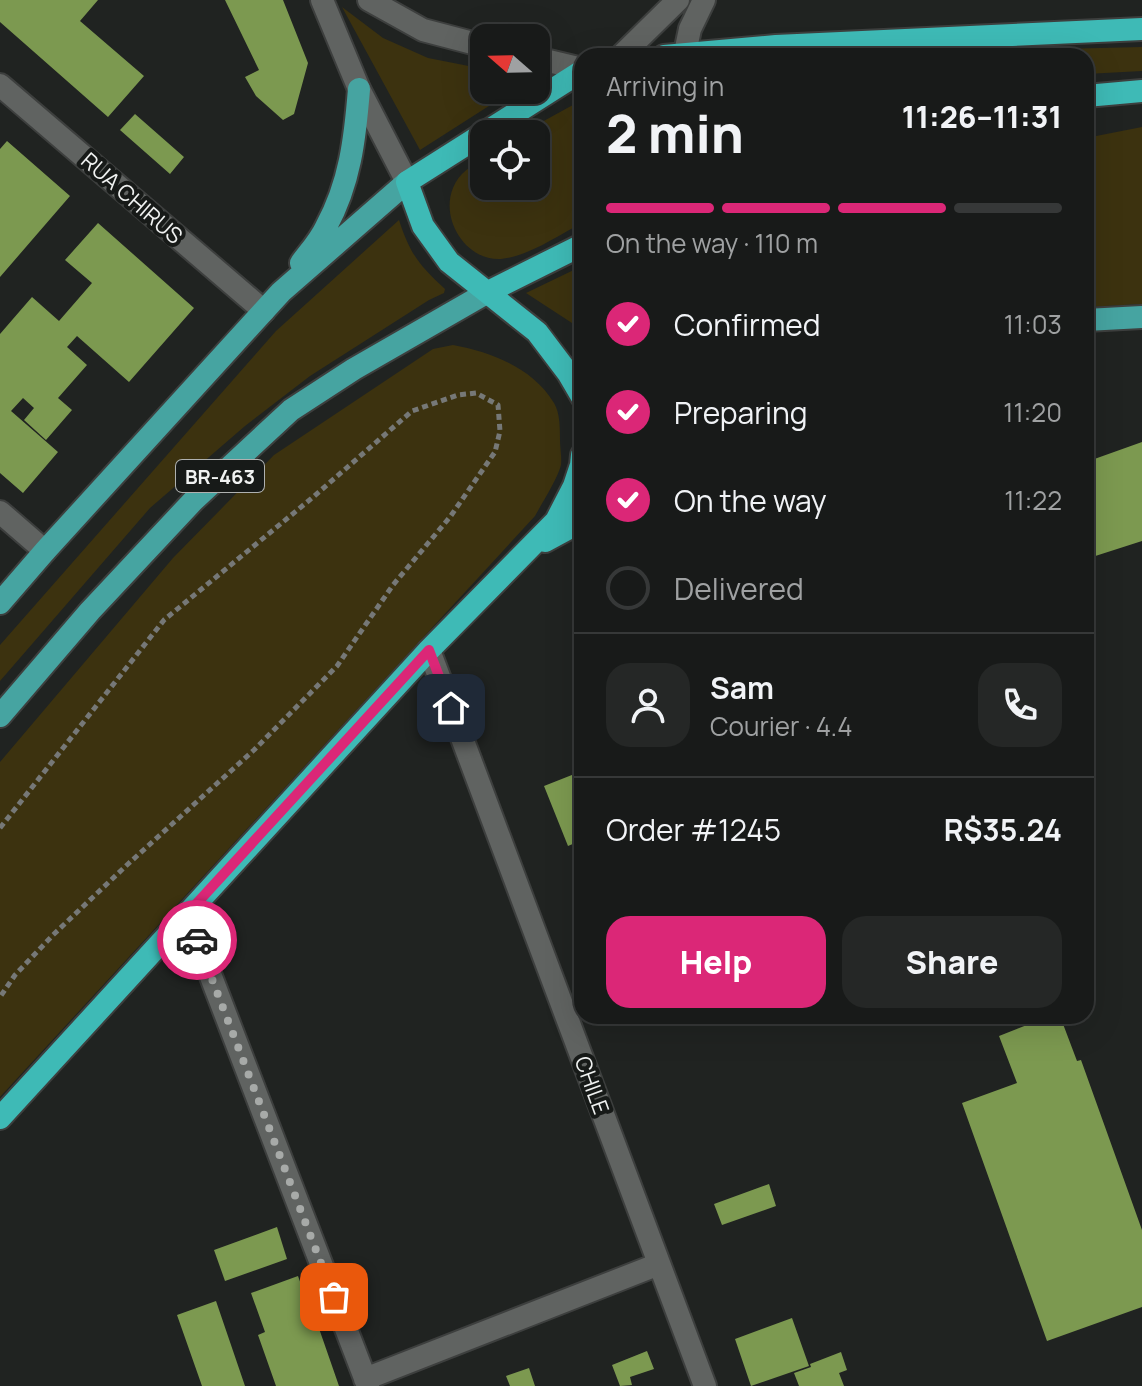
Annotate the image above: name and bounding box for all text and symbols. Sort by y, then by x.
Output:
north arrow [470,24,550,104]
map controls [470,24,550,200]
text: Arriving in [606,68,724,104]
text: 11:26–11:31 [902,96,1062,137]
text: 2 min [606,98,744,169]
button: locate [470,120,550,200]
street label: RUA CHIRUS [75,146,189,250]
text: On the way · 110 m [606,225,818,261]
icon: check [606,302,650,346]
text: Confirmed [674,304,821,345]
text: 11:03 [1004,306,1062,342]
icon: check [606,390,650,434]
text: Preparing [674,392,808,433]
text: 11:20 [1003,394,1062,430]
road number: BR-463 [176,460,264,492]
icon: check [606,478,650,522]
text: On the way [674,480,827,521]
text: 11:22 [1004,482,1062,518]
text: Delivered [674,568,804,609]
button: person [606,663,690,747]
button: phone [978,663,1062,747]
text: Sam [710,667,774,708]
pin [417,674,485,742]
icon: home [429,686,473,730]
text: Courier · 4.4 [710,708,852,744]
text: Order #1245 [606,809,781,850]
text: R$35.24 [944,809,1062,850]
courier [157,900,237,980]
button: Help [606,916,826,1008]
button: Share [842,916,1062,1008]
icon: car [175,918,219,962]
street label: CHILE [568,1052,616,1118]
pin [300,1263,368,1331]
icon: bag [312,1275,356,1319]

